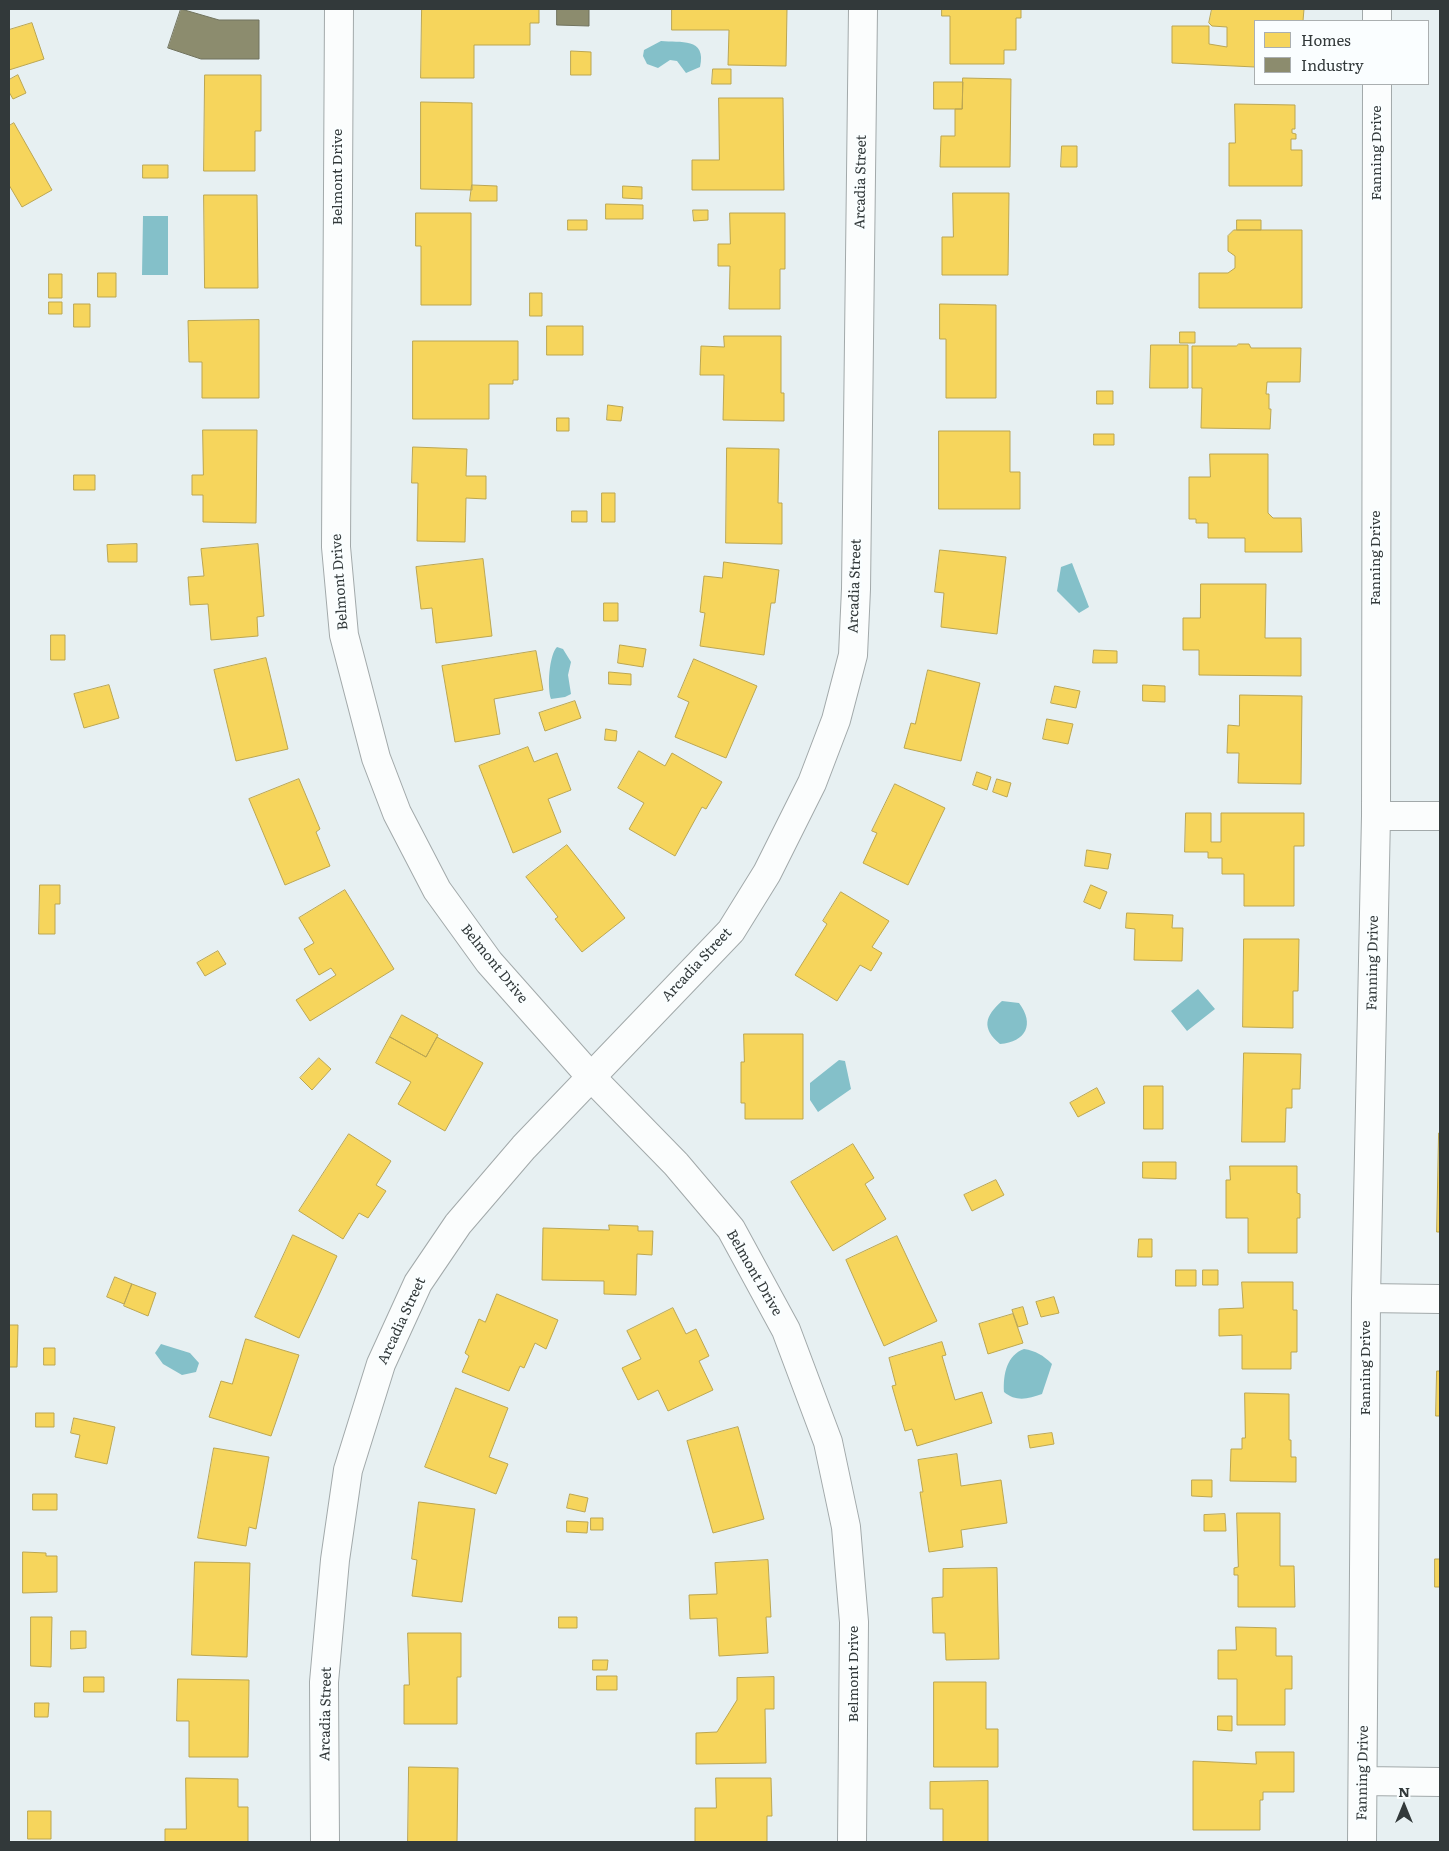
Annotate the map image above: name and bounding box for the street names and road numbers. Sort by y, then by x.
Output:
street label: Fanning Drive [1369,105,1385,201]
street label: Belmont Drive [330,129,346,225]
street label: Arcadia Street [852,135,870,229]
street label: Fanning Drive [1368,510,1384,606]
street label: Belmont Drive [328,533,352,631]
street label: Arcadia Street [845,538,865,634]
street label: Fanning Drive [1364,915,1382,1011]
street label: Belmont Drive [457,921,531,1007]
street label: Arcadia Street [659,925,735,1005]
street label: Belmont Drive [723,1227,785,1319]
street label: Arcadia Street [374,1275,430,1367]
street label: Fanning Drive [1358,1320,1374,1416]
street label: Belmont Drive [846,1626,862,1722]
street label: Arcadia Street [317,1667,335,1761]
street label: Fanning Drive [1354,1725,1372,1821]

